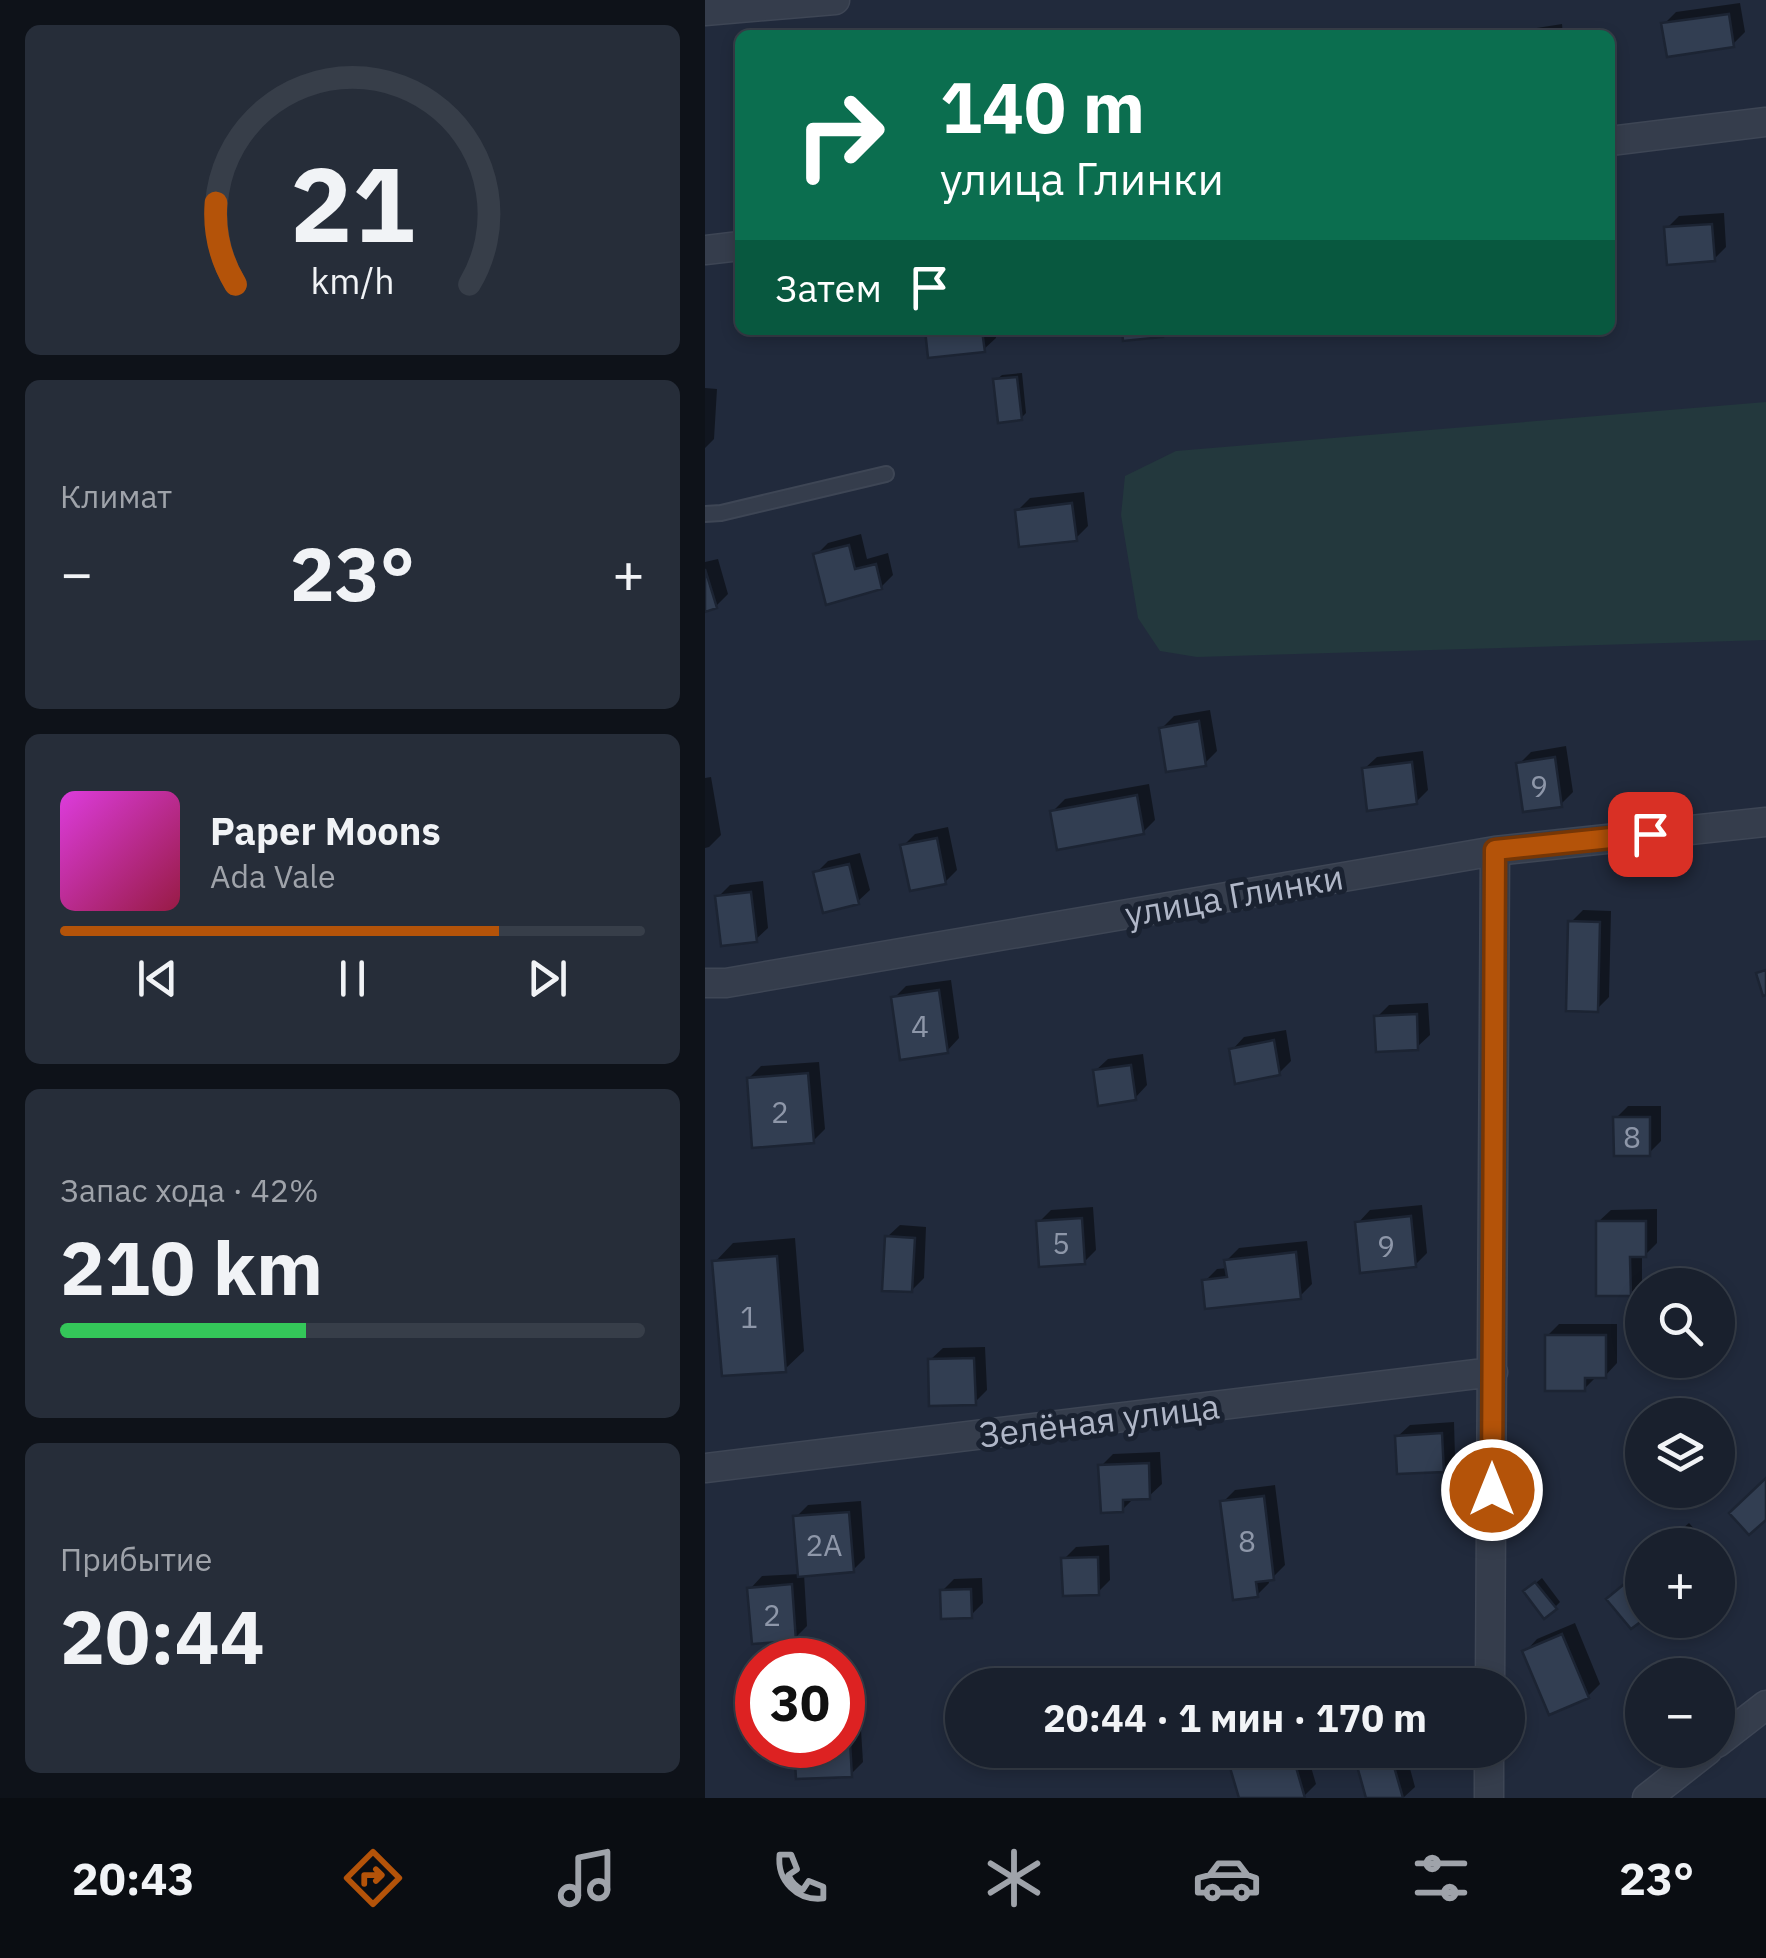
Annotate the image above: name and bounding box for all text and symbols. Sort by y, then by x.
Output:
text: 140 m [940,61,1145,152]
icon: right [775,70,905,200]
text: 21 [290,135,415,271]
text: улица Глинки [940,149,1224,207]
text: km/h [310,257,395,304]
icon: arrive [902,260,957,315]
text: Затем [775,263,882,312]
text: Климат [60,475,172,517]
text: 23° [290,524,415,622]
text: − [60,537,93,608]
text: + [612,537,645,608]
house number: 9 [1530,766,1548,805]
pin [1608,792,1693,877]
text: Paper Moons [210,806,441,855]
icon: arrive [1623,807,1678,862]
street label: улица Глинки [1121,853,1347,937]
text: Ada Vale [210,855,336,897]
icon: previous [130,951,185,1006]
icon: pause [325,951,380,1006]
icon: next [520,951,575,1006]
house number: 4 [911,1006,929,1045]
house number: 2 [771,1092,789,1131]
house number: 8 [1623,1117,1641,1156]
text: Запас хода · 42% [60,1169,319,1211]
text: 210 km [60,1218,323,1316]
house number: 5 [1052,1223,1070,1262]
house number: 9 [1377,1226,1395,1265]
map controls [1625,1268,1735,1768]
button: search [1625,1268,1735,1378]
house number: 1 [740,1297,758,1336]
street label: Зелёная улица [976,1382,1222,1458]
button: layers [1625,1398,1735,1508]
position arrow [1440,1438,1544,1542]
house number: 8 [1238,1521,1256,1560]
house number: 2А [805,1525,843,1564]
button: + [1625,1528,1735,1638]
text: Прибытие [60,1538,212,1580]
text: 20:44 [60,1587,265,1685]
house number: 2 [763,1595,781,1634]
speed limit sign: 30 [735,1638,865,1768]
button: − [1625,1658,1735,1768]
text: 20:44 · 1 мин · 170 m [1043,1693,1427,1742]
icon: directions [338,1843,408,1913]
icon: music [552,1843,622,1913]
icon: phone [765,1843,835,1913]
icon: climate [979,1843,1049,1913]
icon: car [1192,1843,1262,1913]
icon: filters [1406,1843,1476,1913]
text: 20:43 [72,1849,195,1907]
text: 23° [1619,1849,1694,1907]

